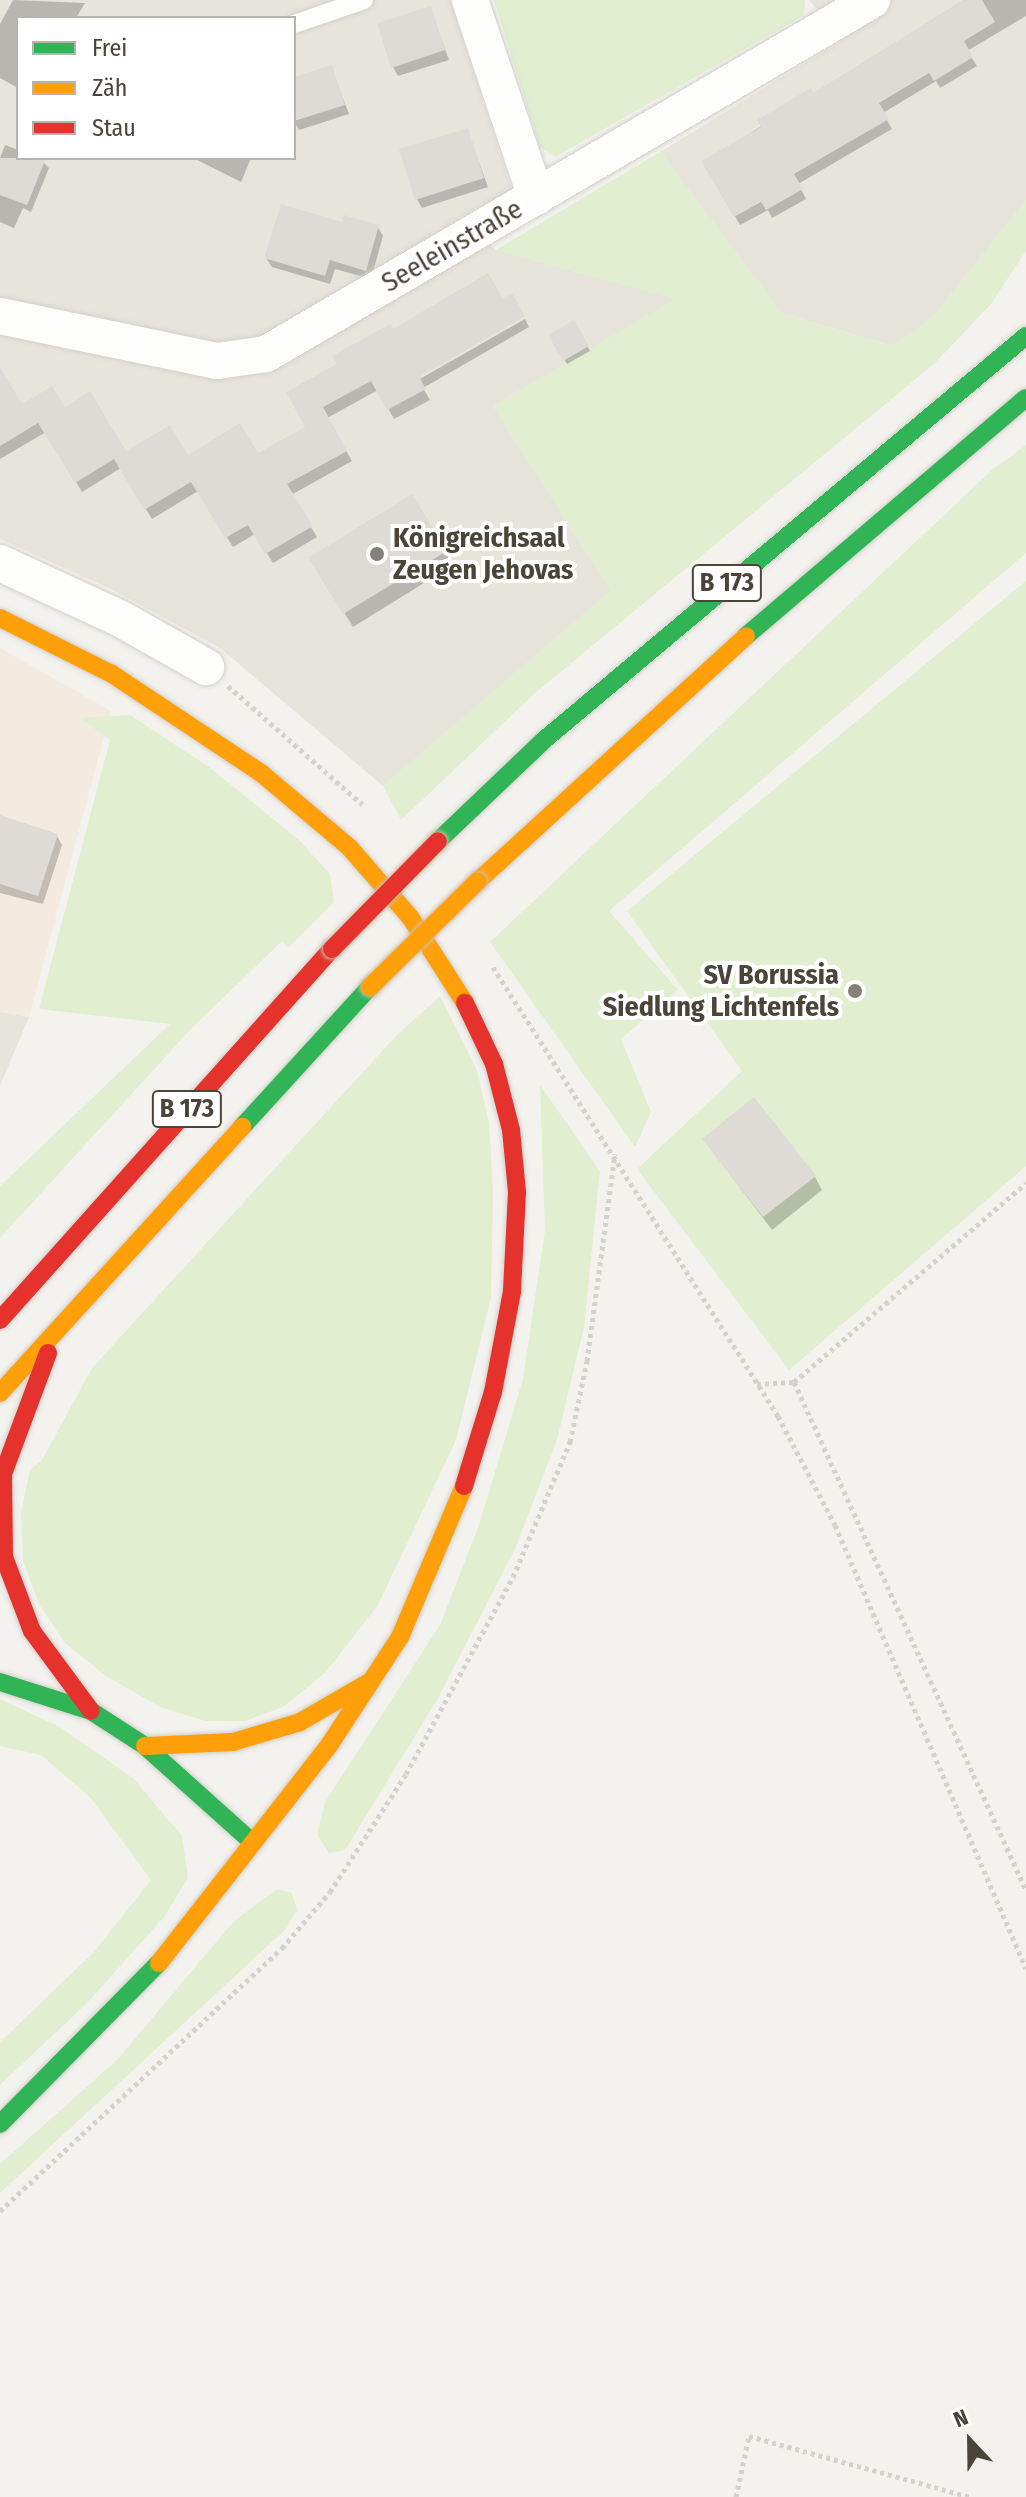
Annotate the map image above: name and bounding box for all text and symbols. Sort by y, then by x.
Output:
legend [16,16,296,160]
text: Frei [92,34,127,62]
text: Zäh [92,74,127,102]
text: Stau [92,114,136,142]
street label: Seeleinstraße [376,192,528,300]
place label: Königreichsaal Zeugen Jehovas [393,521,573,587]
marker: Königreichsaal Zeugen Jehovas [368,545,386,563]
road number: B 173 [691,561,763,605]
place label: SV Borussia Siedlung Lichtenfels [603,958,839,1024]
marker: SV Borussia Siedlung Lichtenfels [846,982,864,1000]
road number: B 173 [151,1087,223,1131]
north arrow [930,2401,1010,2481]
text: N [950,2403,972,2433]

